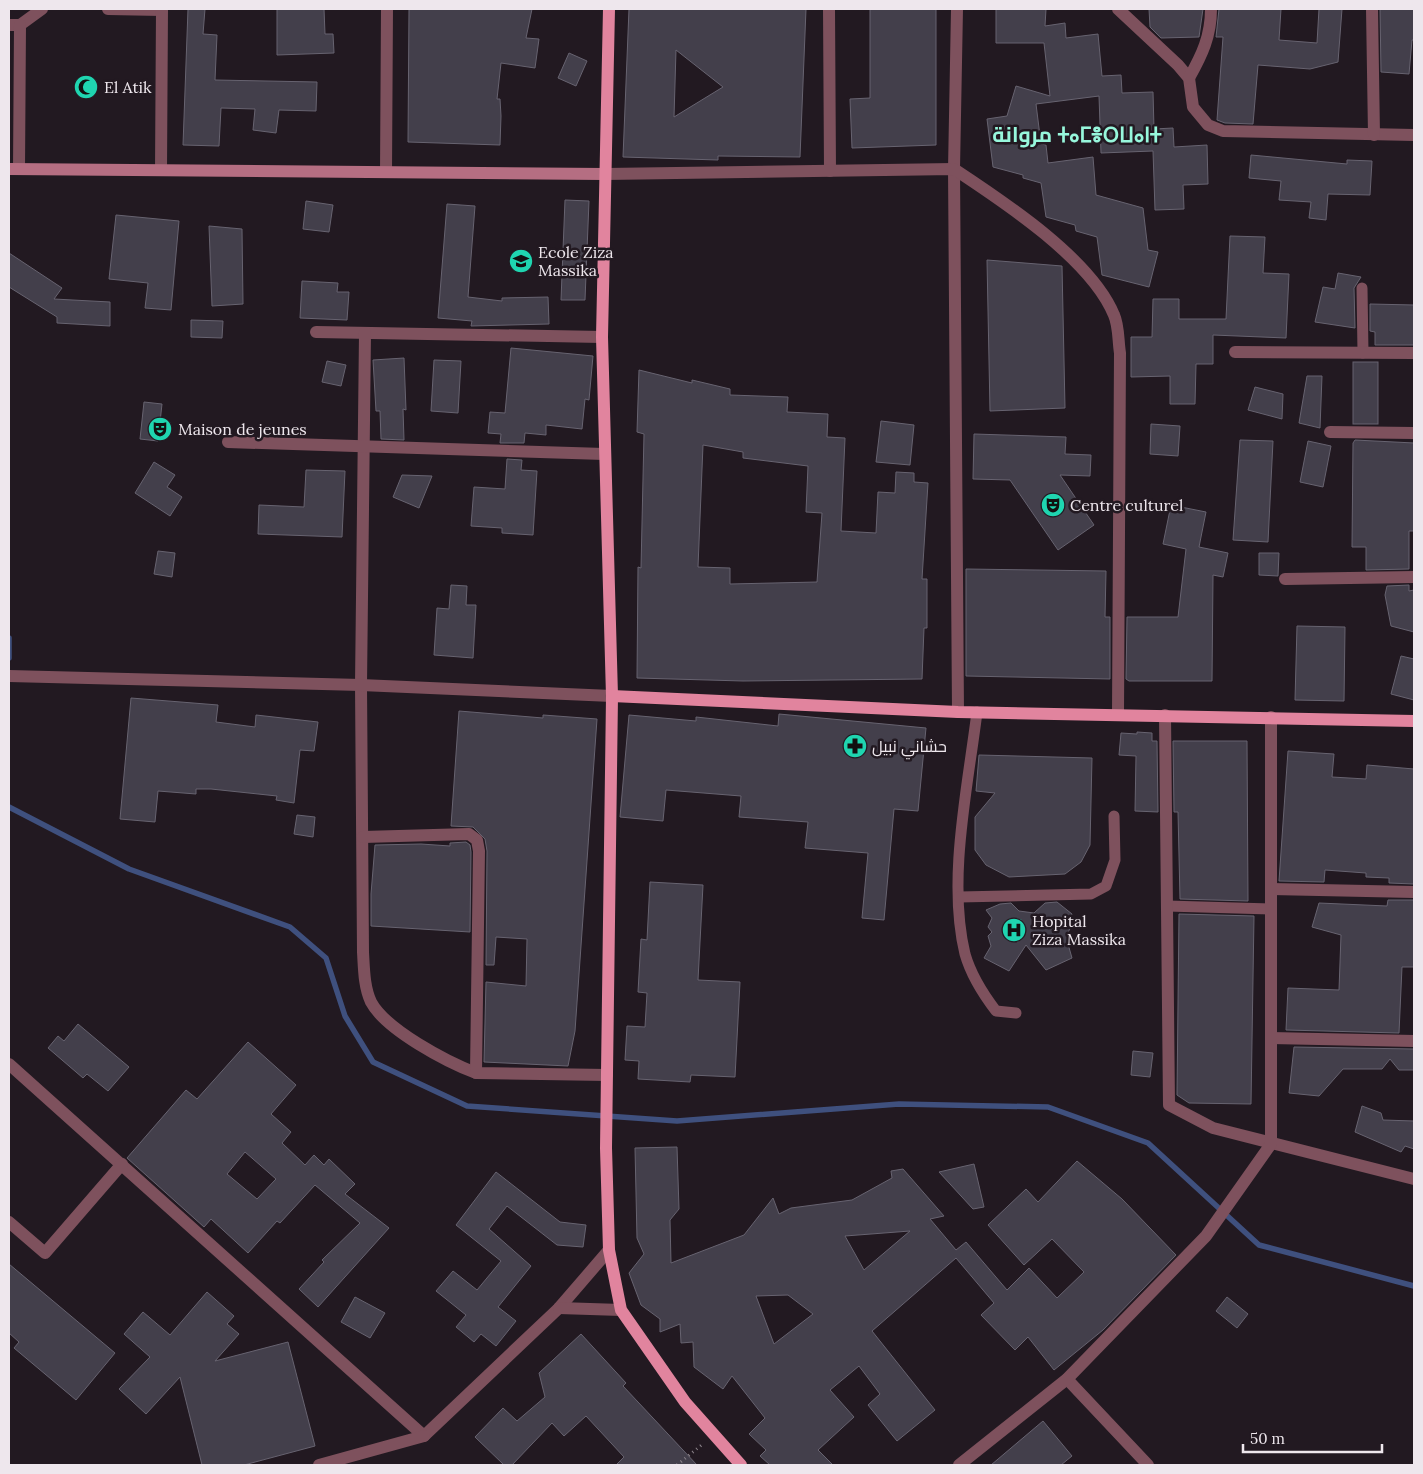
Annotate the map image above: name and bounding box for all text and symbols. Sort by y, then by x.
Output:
mosque icon: El Atik [73,74,99,100]
place label: El Atik [104,77,152,97]
district label: مروانة ⵜⴰⵎⴻⵔⵡⴰⵏⵜ [992,121,1162,148]
place label: Ecole Ziza Massika [538,242,614,280]
school or university icon: Ecole Ziza Massika [508,248,534,274]
theatre icon: Maison de jeunes [147,416,173,442]
place label: Maison de jeunes [178,419,307,439]
theatre icon: Centre culturel [1040,492,1066,518]
place label: Centre culturel [1070,495,1183,515]
pharmacy icon: حشاني نبيل [842,733,868,759]
place label: حشاني نبيل [872,736,947,760]
place label: Hopital Ziza Massika [1032,911,1126,949]
hospital icon: Hopital Ziza Massika [1001,917,1027,943]
scale bar [1243,1422,1382,1454]
text: 50 m [1250,1429,1285,1448]

